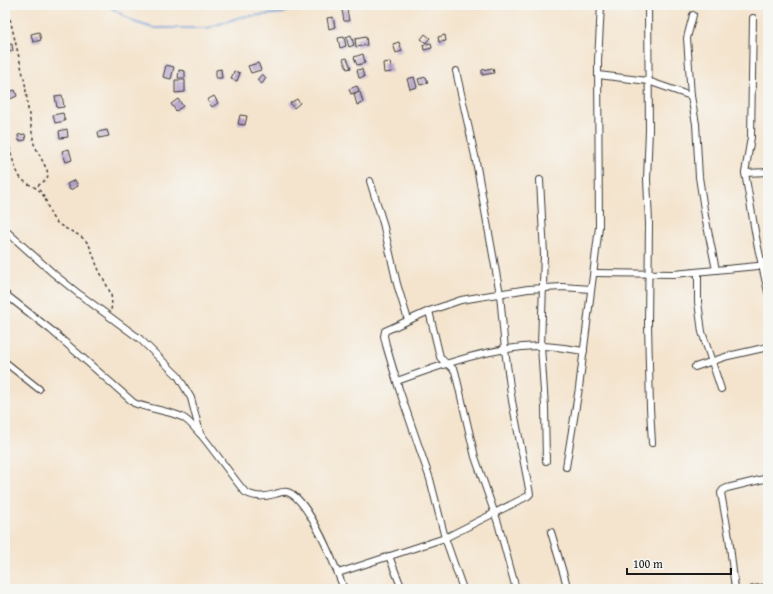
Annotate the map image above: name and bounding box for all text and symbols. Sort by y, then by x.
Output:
scale bar [627,550,731,576]
text: 100 m [633,555,663,572]

